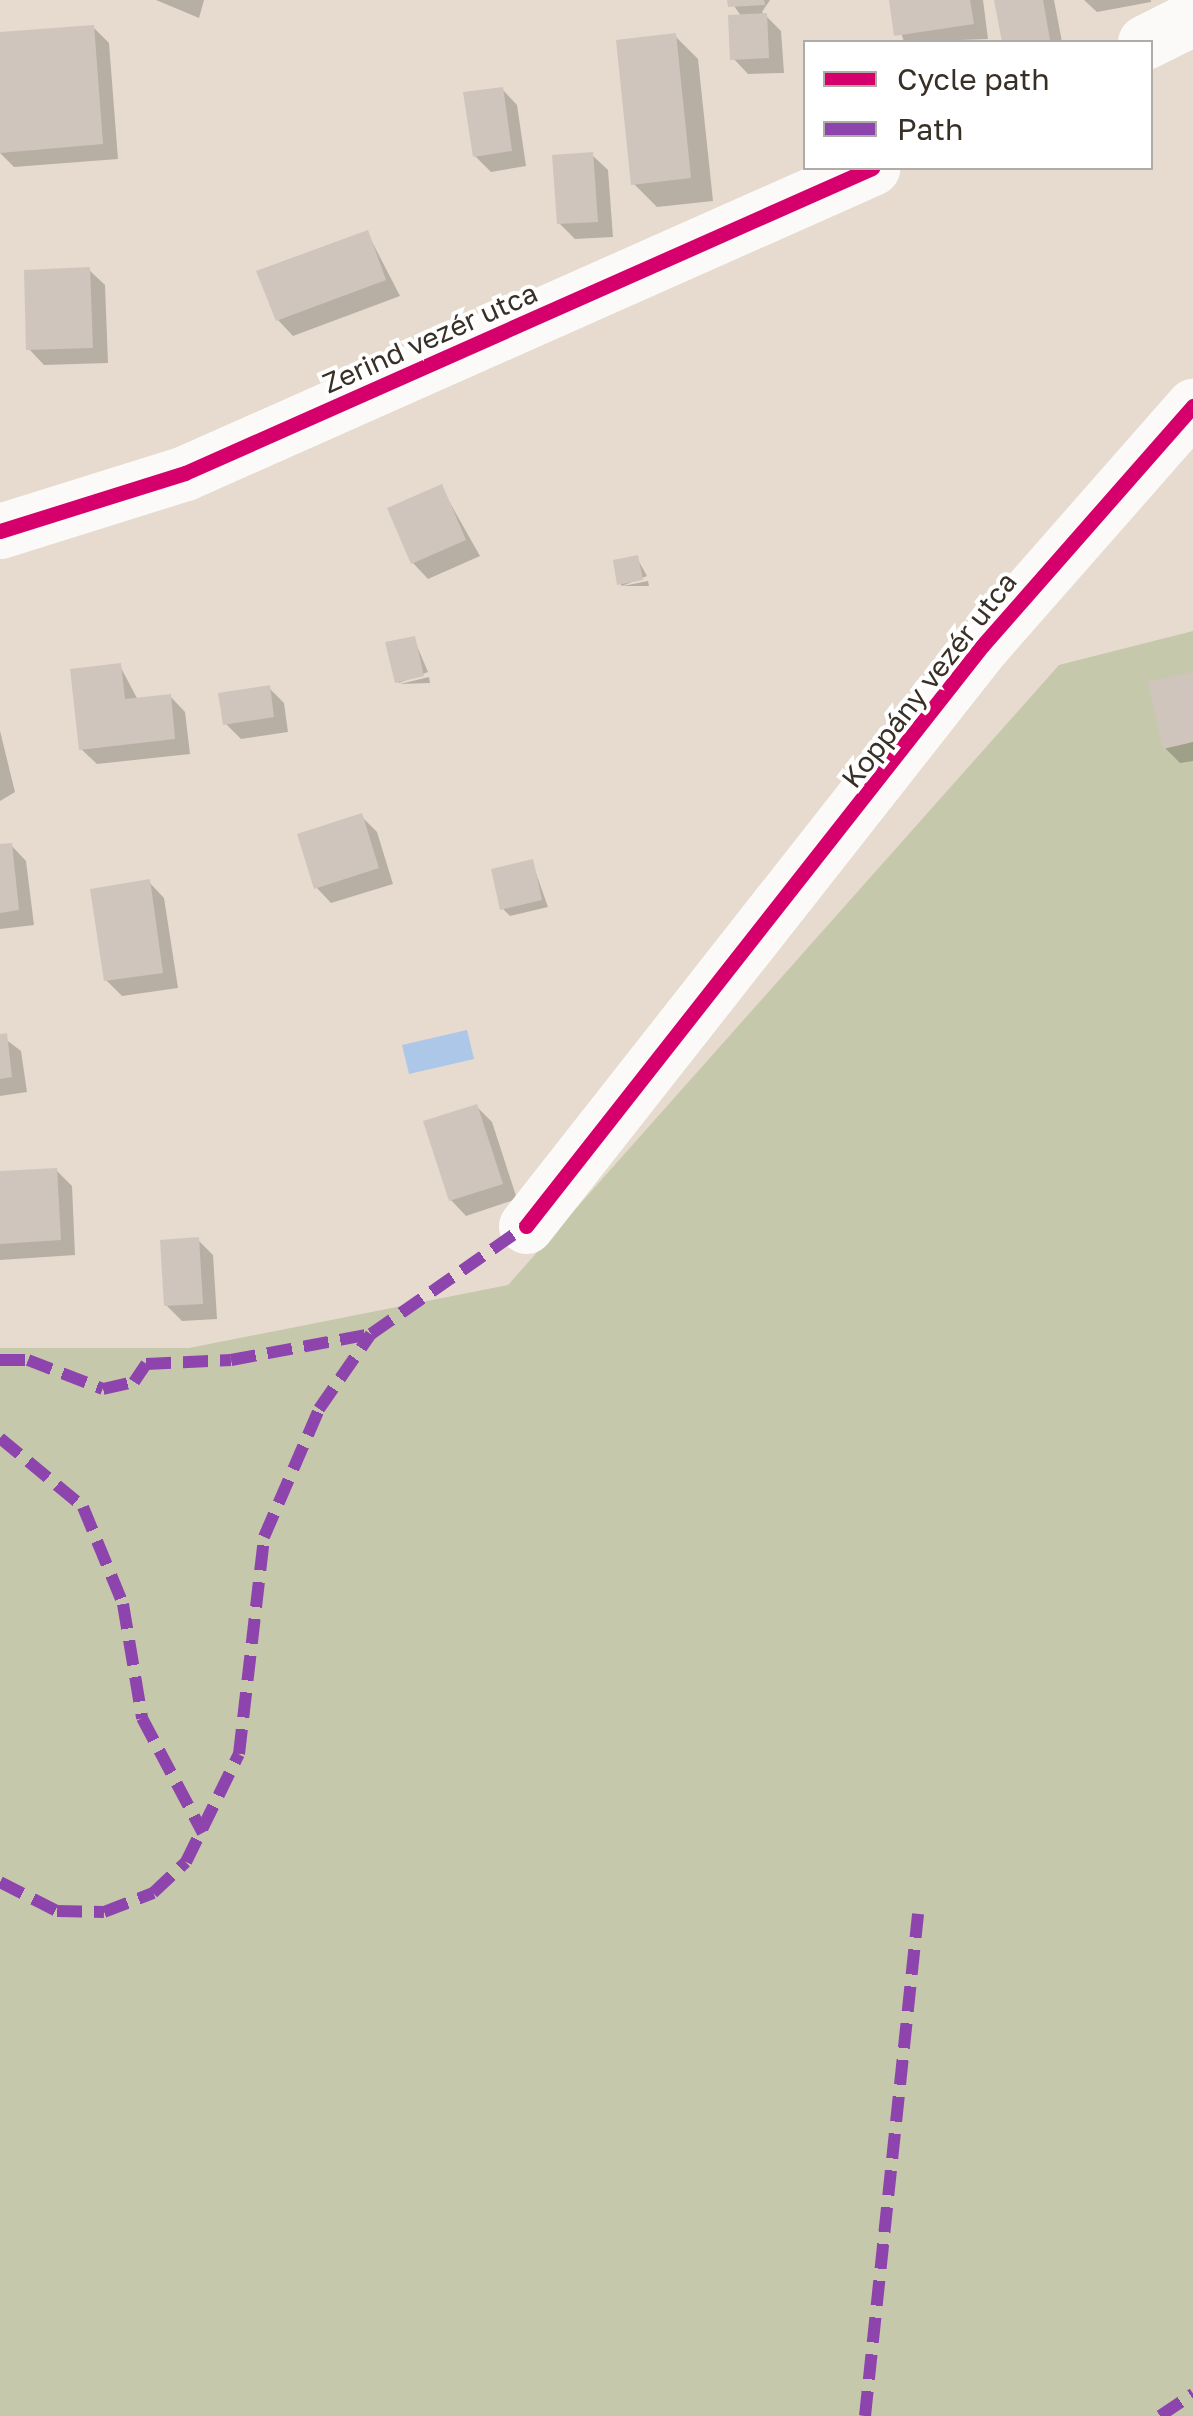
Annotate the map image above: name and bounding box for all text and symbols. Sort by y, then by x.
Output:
legend [803,40,1153,170]
text: Cycle path [897,61,1050,97]
text: Path [897,111,963,147]
street label: Zerind vezér utca [317,276,543,400]
street label: Koppány vezér utca [834,566,1024,794]

